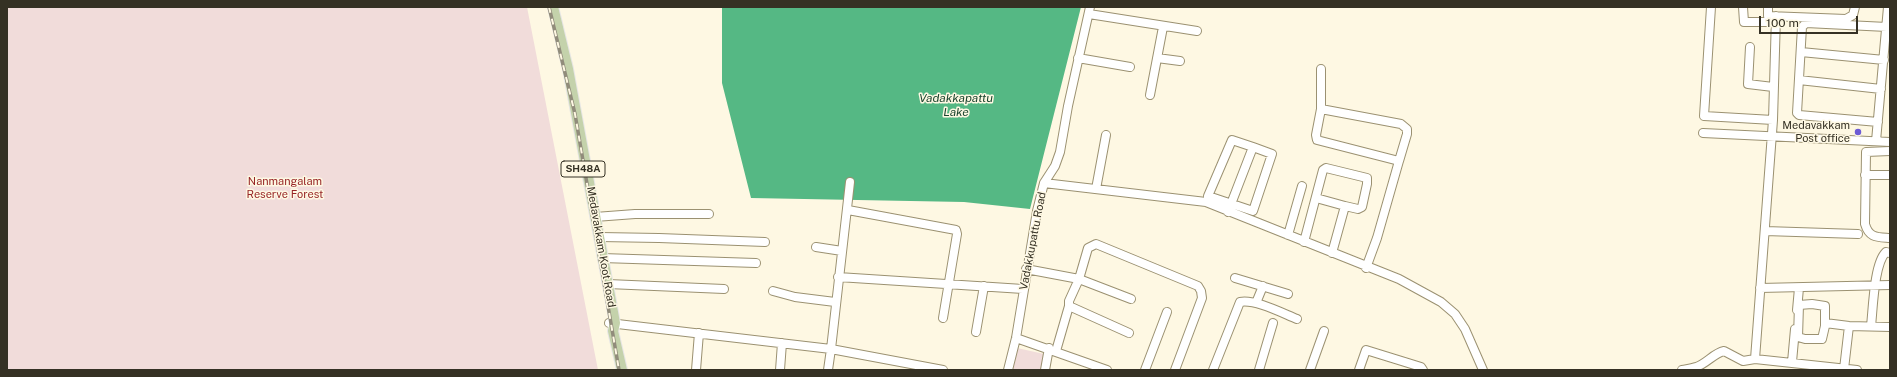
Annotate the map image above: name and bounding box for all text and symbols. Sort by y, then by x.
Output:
scale bar [1761,8,1860,34]
text: 100 m [1766,16,1799,30]
water label: Vadakkapattu Lake [919,91,993,119]
place label: Medavakkam Post office [1782,119,1850,145]
marker: Medavakkam Post office [1853,127,1863,137]
road number: SH48A [561,161,605,177]
park label: Nanmangalam Reserve Forest [247,175,323,201]
street label: Medavakkam Koot Road [584,185,618,309]
street label: Vadakkupattu Road [1017,191,1049,291]

